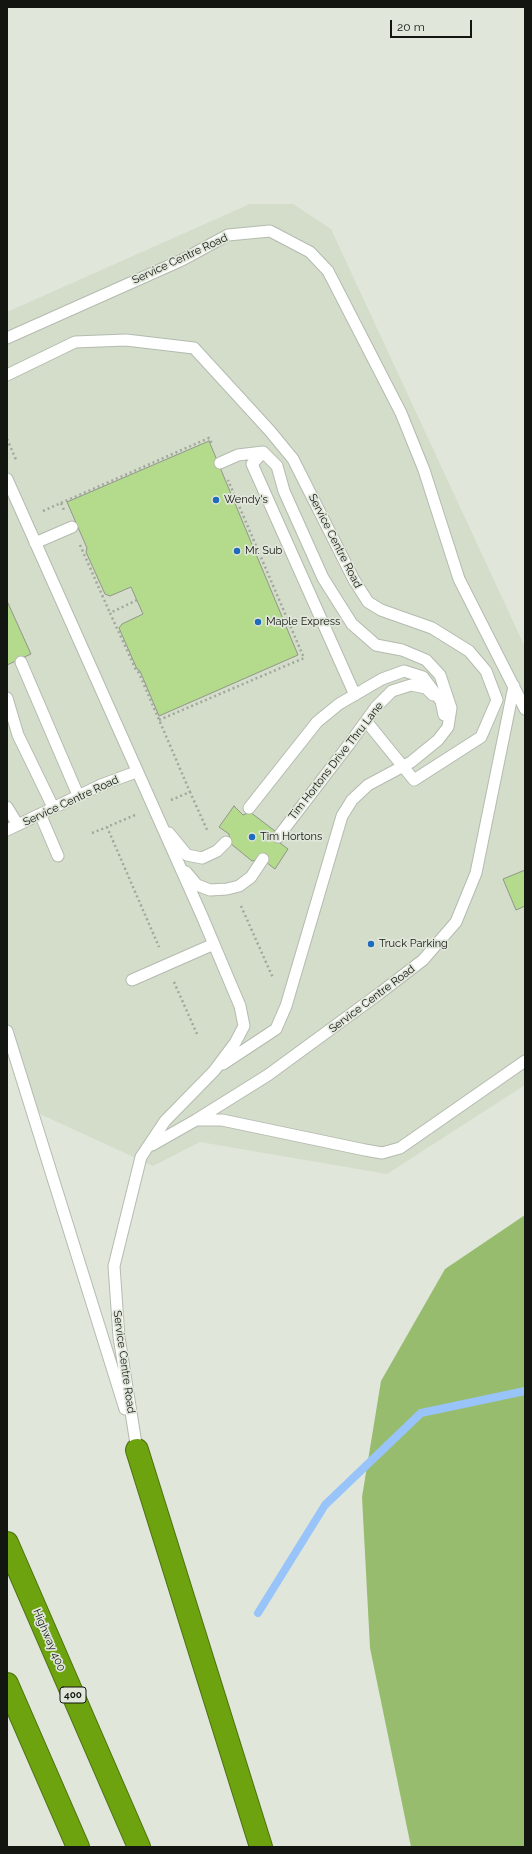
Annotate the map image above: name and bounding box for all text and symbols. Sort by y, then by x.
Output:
scale bar [392,12,474,38]
text: 20 m [397,20,425,34]
street label: Service Centre Road [130,231,230,287]
street label: Service Centre Road [306,492,364,590]
place label: Wendy's [224,493,268,507]
marker: Wendy's [211,495,221,505]
place label: Mr. Sub [245,544,282,558]
marker: Mr. Sub [232,546,242,556]
place label: Maple Express [266,615,340,629]
marker: Maple Express [253,617,263,627]
street label: Tim Hortons Drive Thru Lane [286,700,386,822]
street label: Service Centre Road [21,773,121,829]
place label: Tim Hortons [260,830,322,844]
marker: Tim Hortons [247,832,257,842]
place label: Truck Parking [379,937,448,951]
marker: Truck Parking [366,939,376,949]
street label: Service Centre Road [327,962,417,1036]
street label: Service Centre Road [110,1310,138,1414]
street label: Highway 400 [30,1607,68,1673]
road number: 400 [60,1687,86,1703]

